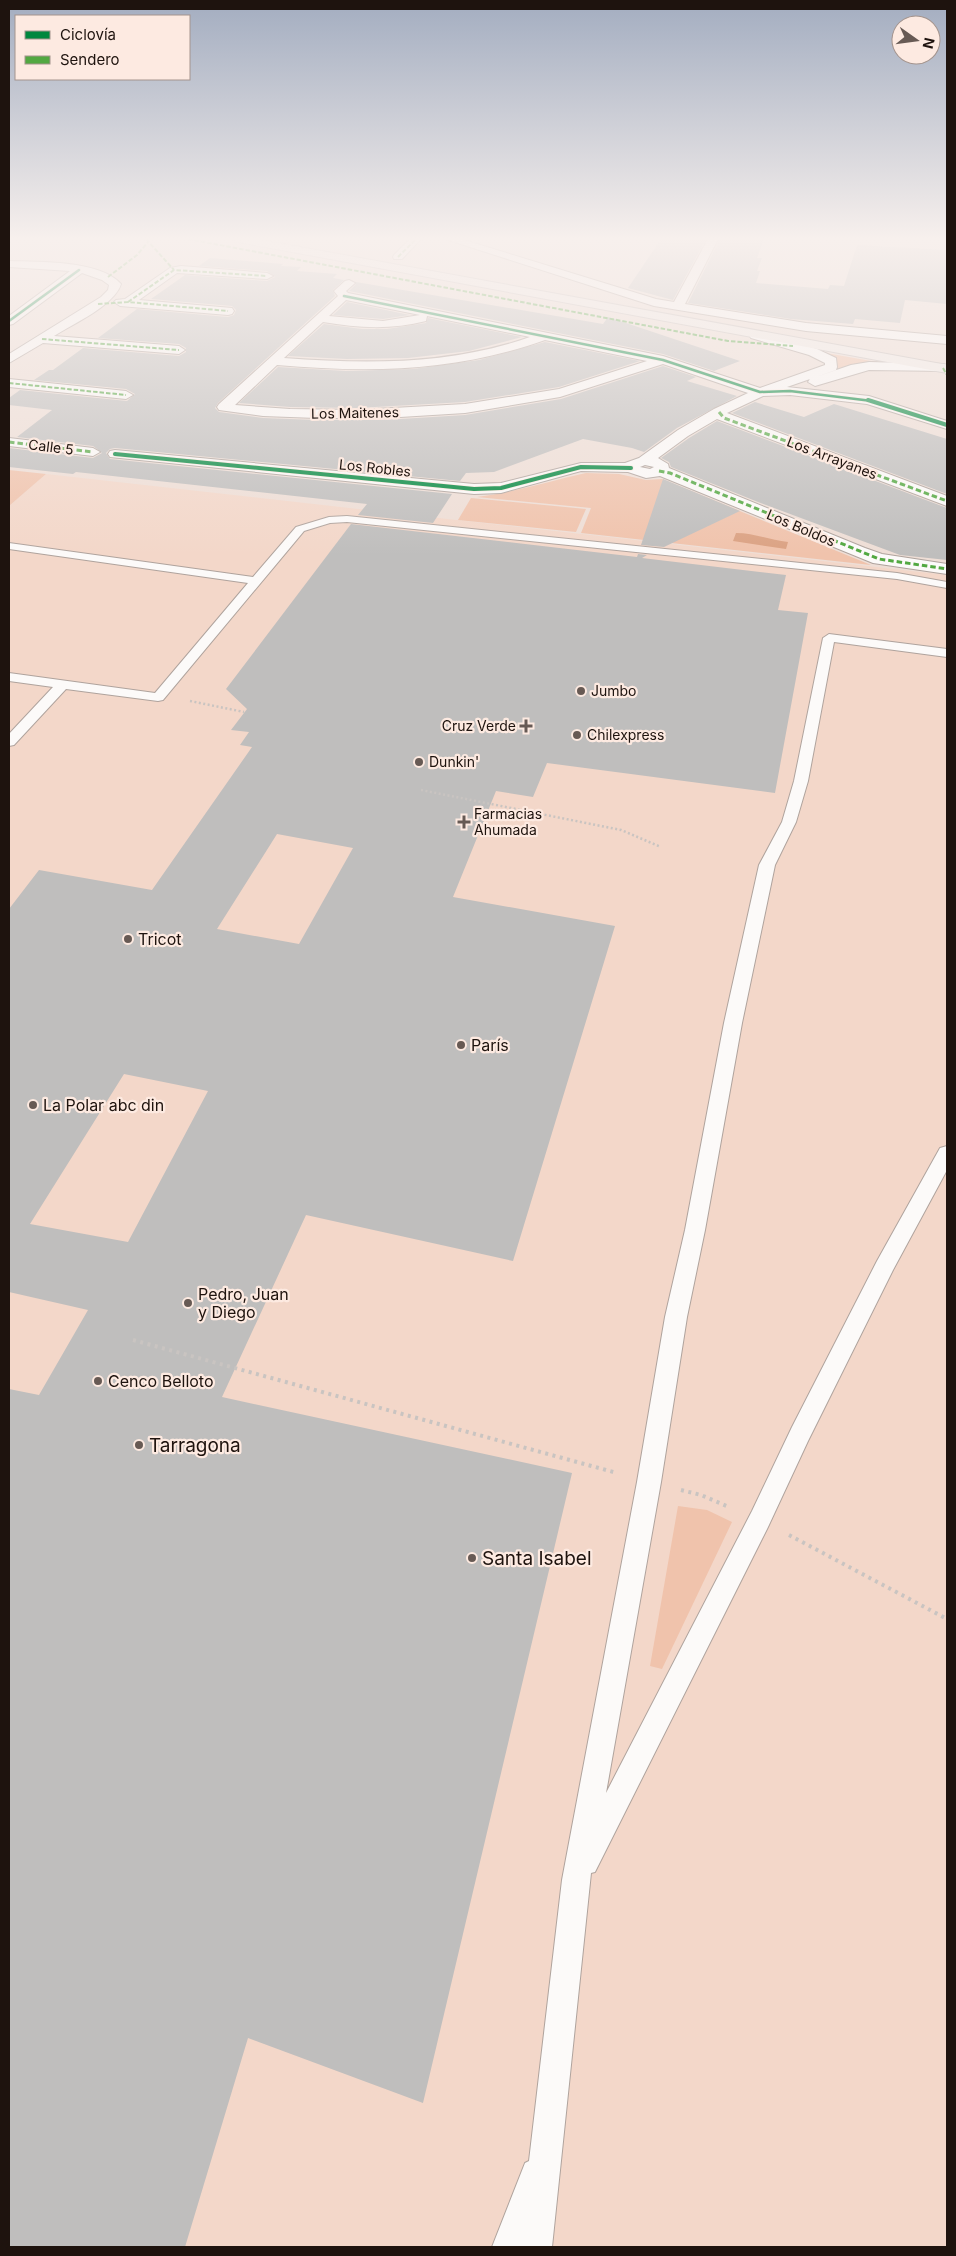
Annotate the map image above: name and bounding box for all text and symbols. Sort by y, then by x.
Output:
legend [15,15,190,80]
north arrow [891,15,941,65]
text: Ciclovía [60,25,116,44]
text: N [920,36,939,50]
text: Sendero [60,50,120,69]
street label: Los Maitenes [311,403,399,422]
street label: Los Arrayanes [785,433,880,483]
street label: Calle 5 [27,435,75,458]
street label: Los Robles [338,455,412,480]
street label: Los Boldos [764,505,838,550]
place label: Jumbo [591,682,637,699]
marker: Jumbo [575,685,587,697]
place label: Cruz Verde [442,717,516,734]
marker: Cruz Verde [520,720,532,732]
place label: Chilexpress [587,726,664,743]
marker: Chilexpress [571,729,583,741]
place label: Dunkin' [429,753,479,770]
marker: Dunkin' [413,756,425,768]
place label: Farmacias Ahumada [474,805,542,838]
marker: Farmacias Ahumada [458,816,470,828]
place label: Tricot [138,929,182,949]
marker: Tricot [122,933,134,945]
place label: París [471,1035,509,1055]
marker: París [455,1039,467,1051]
place label: La Polar abc din [43,1095,164,1115]
marker: La Polar abc din [27,1099,39,1111]
place label: Pedro, Juan y Diego [198,1284,289,1322]
marker: Pedro, Juan y Diego [182,1297,194,1309]
place label: Cenco Belloto [108,1371,214,1391]
marker: Cenco Belloto [92,1375,104,1387]
place label: Tarragona [149,1434,241,1457]
marker: Tarragona [133,1439,145,1451]
place label: Santa Isabel [482,1547,592,1570]
marker: Santa Isabel [466,1552,478,1564]

